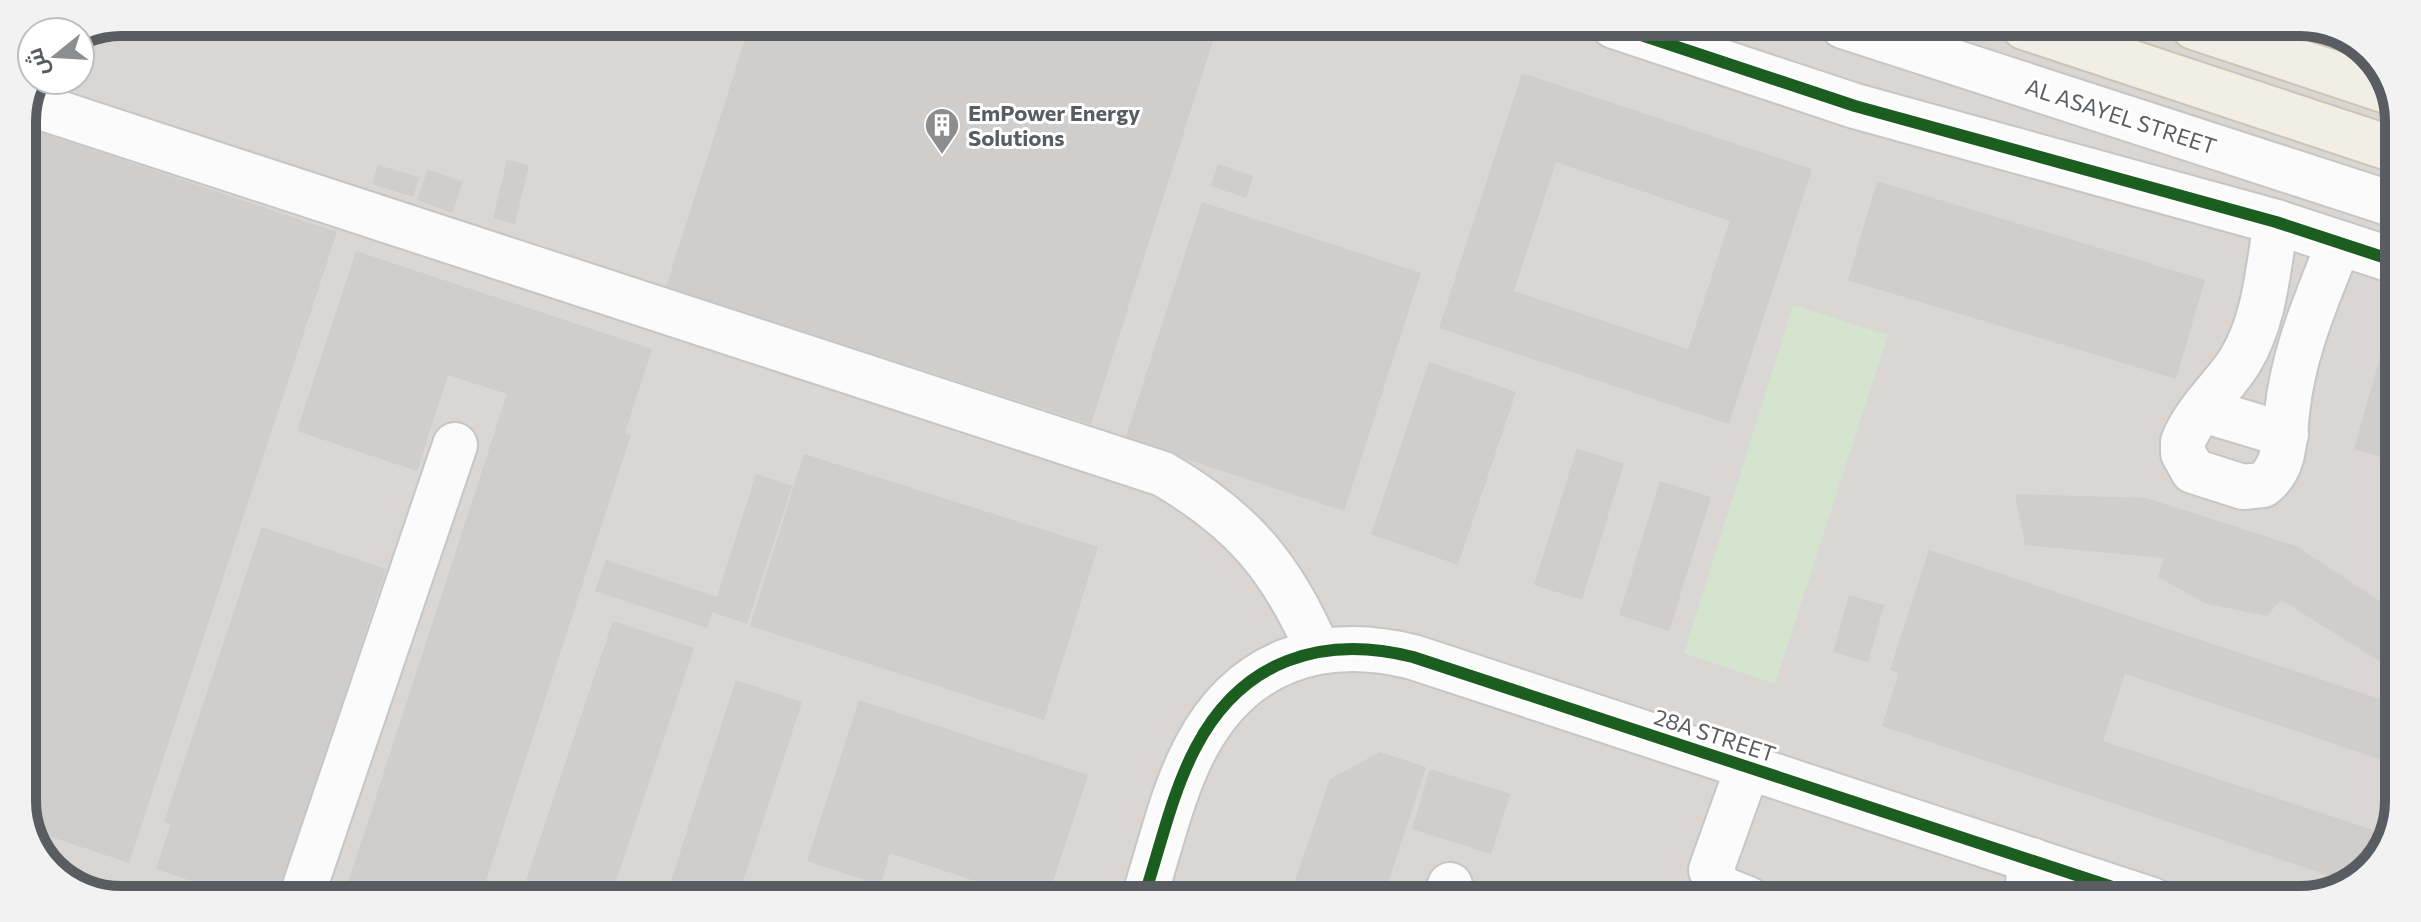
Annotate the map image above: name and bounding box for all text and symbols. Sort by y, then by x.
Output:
north arrow [16,16,96,96]
text: ش [19,44,55,80]
street label: AL ASAYEL STREET [2022,72,2220,160]
place label: EmPower Energy Solutions [968,99,1140,151]
building icon: EmPower Energy Solutions [923,106,961,156]
street label: 28A STREET [1651,703,1779,767]

